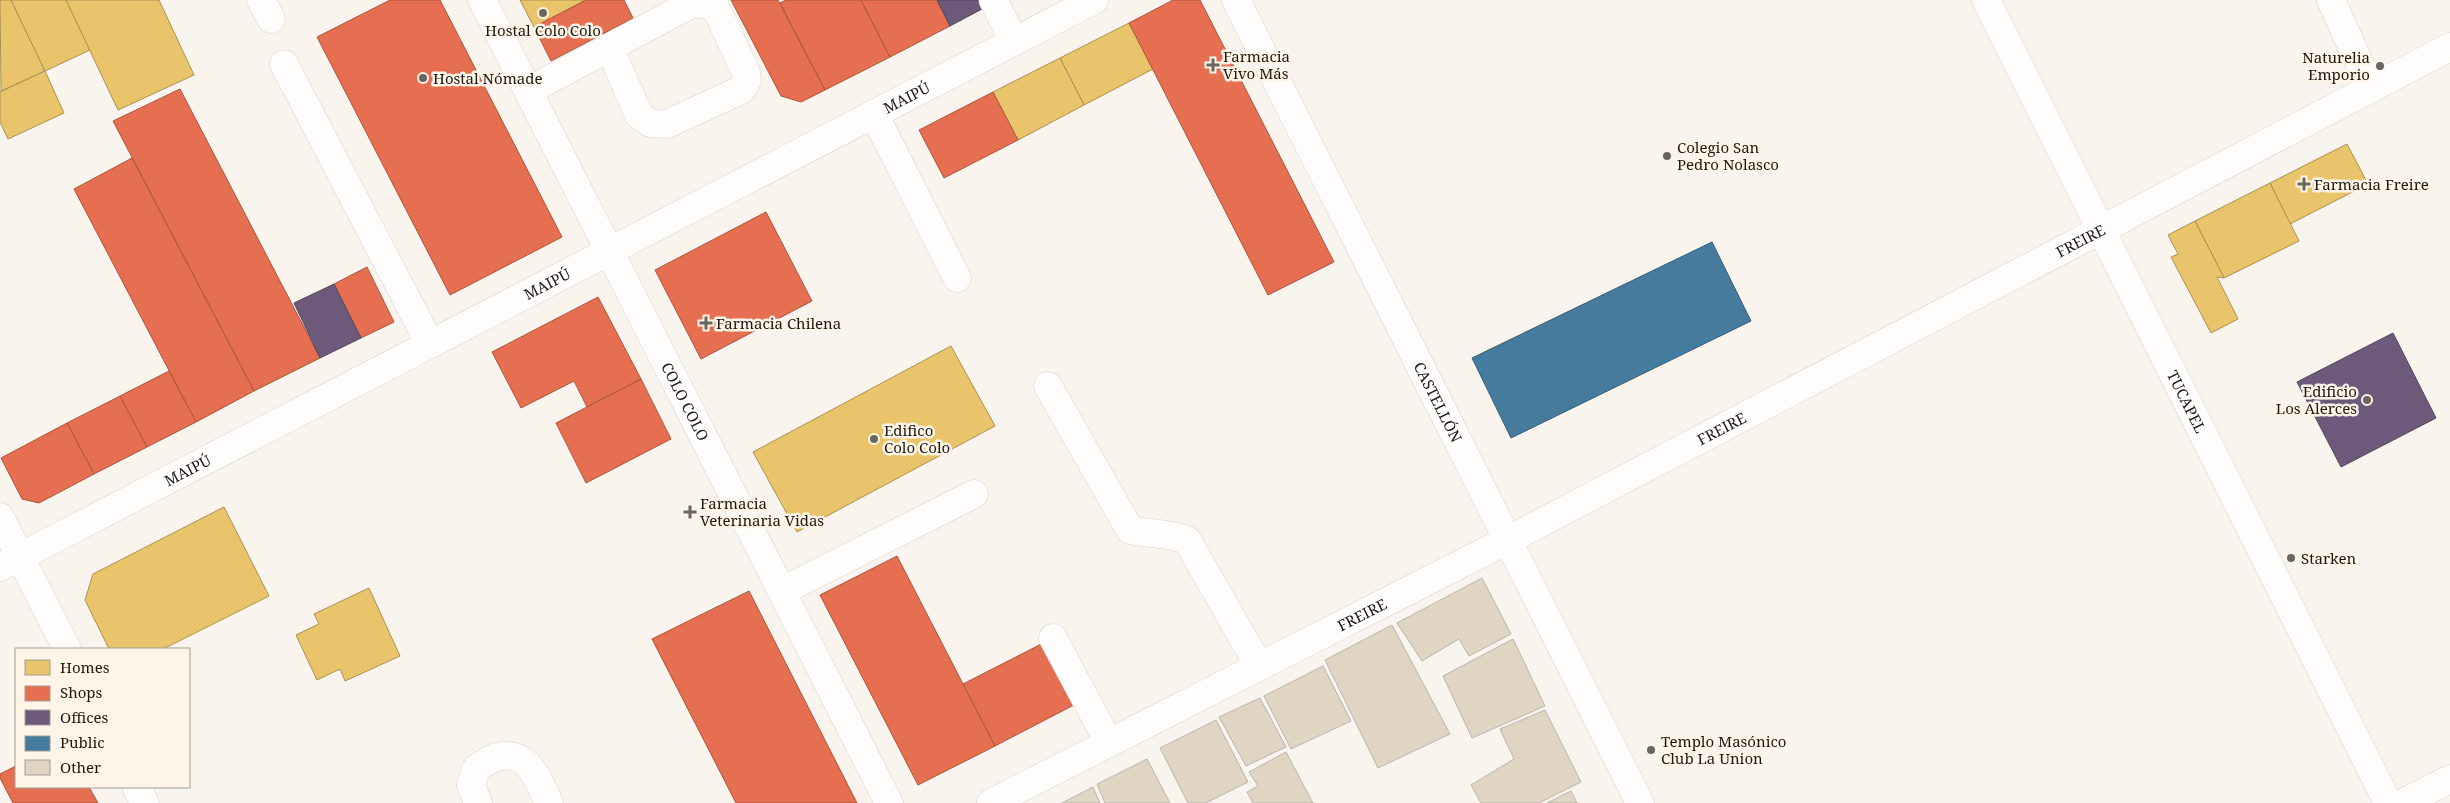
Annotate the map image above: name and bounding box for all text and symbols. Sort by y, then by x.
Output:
marker: Hostal Colo Colo [537,7,549,19]
place label: Hostal Colo Colo [485,20,601,40]
place label: Farmacia Vivo Más [1223,46,1290,83]
place label: Naturelia Emporio [2302,47,2370,84]
marker: Farmacia Vivo Más [1207,59,1219,71]
marker: Naturelia Emporio [2374,60,2386,72]
place label: Hostal Nómade [433,68,543,88]
marker: Hostal Nómade [417,72,429,84]
street label: MAIPÚ [880,77,933,118]
place label: Colegio San Pedro Nolasco [1677,137,1779,174]
marker: Colegio San Pedro Nolasco [1661,150,1673,162]
place label: Farmacia Freire [2314,174,2429,194]
marker: Farmacia Freire [2298,178,2310,190]
street label: FREIRE [2052,219,2108,262]
street label: MAIPÚ [520,263,574,304]
place label: Farmacia Chilena [716,313,841,333]
marker: Farmacia Chilena [700,317,712,329]
street label: CASTELLÓN [1410,358,1467,446]
street label: COLO COLO [657,359,714,444]
street label: TUCAPEL [2163,367,2211,436]
place label: Edificio Los Alerces [2276,381,2357,418]
marker: Edificio Los Alerces [2361,394,2373,406]
street label: FREIRE [1693,407,1750,449]
place label: Edifico Colo Colo [884,420,950,457]
marker: Edifico Colo Colo [868,433,880,445]
street label: MAIPÚ [161,449,214,490]
place label: Farmacia Veterinaria Vidas [700,493,824,530]
marker: Farmacia Veterinaria Vidas [684,506,696,518]
place label: Starken [2301,548,2356,568]
marker: Starken [2285,552,2297,564]
street label: FREIRE [1334,594,1390,635]
legend [15,648,190,788]
text: Homes [60,657,110,677]
text: Shops [60,682,103,702]
text: Offices [60,707,109,727]
place label: Templo Masónico Club La Union [1661,731,1787,768]
text: Public [60,732,105,752]
marker: Templo Masónico Club La Union [1645,744,1657,756]
text: Other [60,757,101,777]

